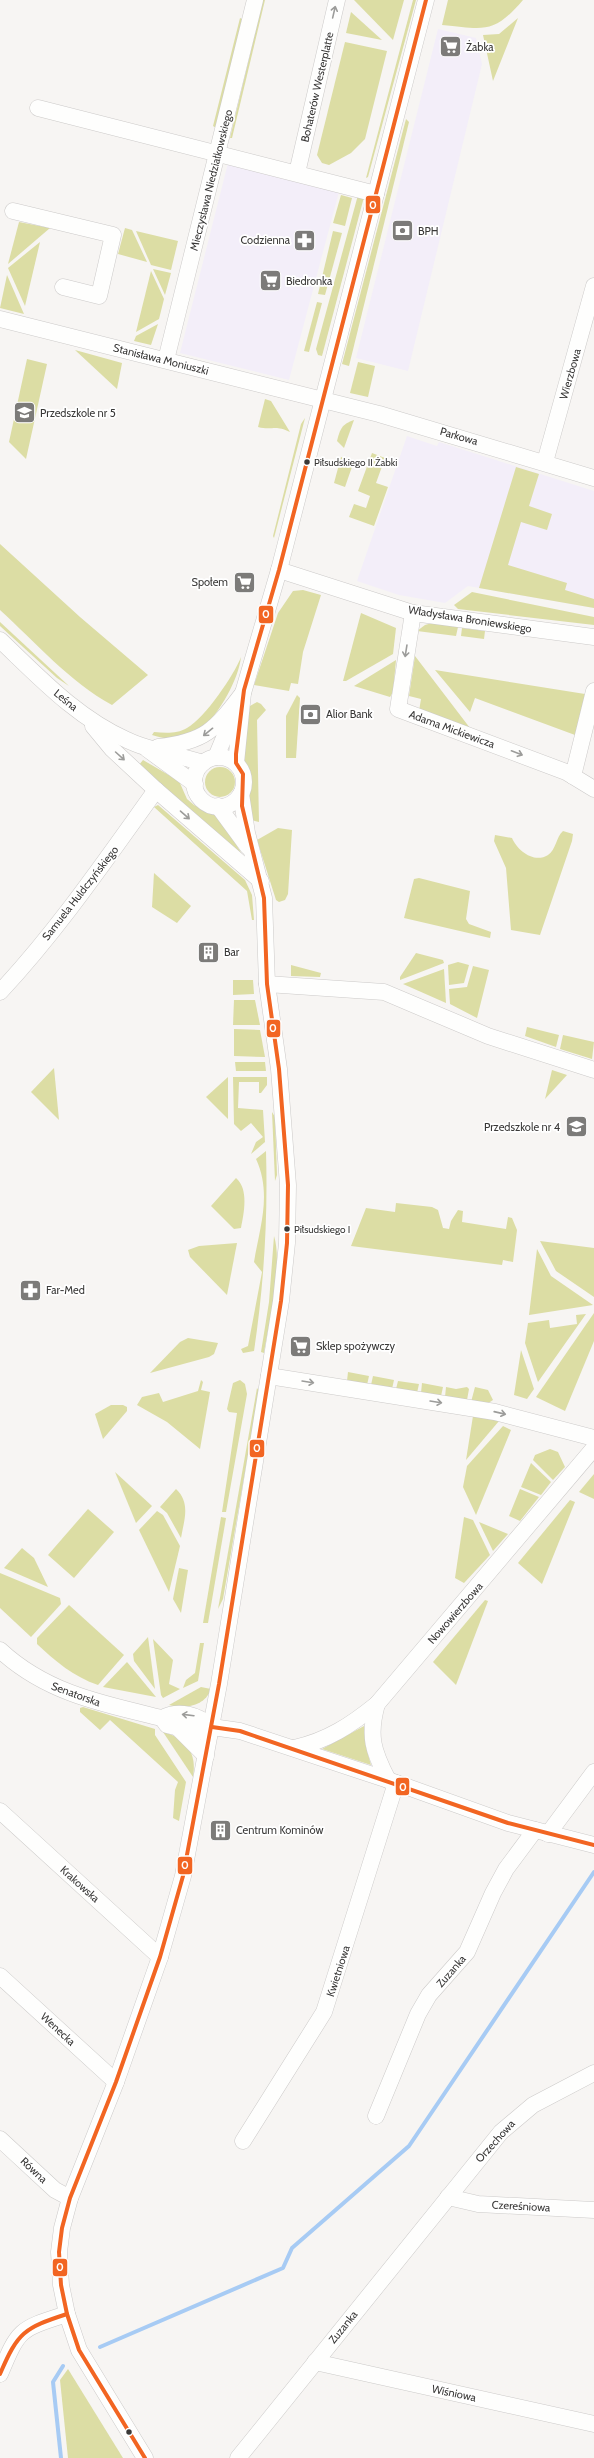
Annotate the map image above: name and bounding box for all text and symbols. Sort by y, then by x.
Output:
one-way arrow [331,6,339,19]
street label: Bohaterów Westerplatte [298,30,337,143]
supermarket icon: Żabka [438,34,464,60]
place label: Żabka [466,40,494,54]
street label: Mieczysława Niedziałkowskiego [187,108,235,252]
line badge: 0 [365,195,381,214]
text: 0 [369,198,377,212]
bank icon: BPH [390,218,416,244]
place label: BPH [418,224,439,238]
pharmacy icon: Codzienna [292,227,318,253]
place label: Codzienna [240,233,291,247]
supermarket icon: Biedronka [258,268,284,294]
place label: Biedronka [286,274,333,288]
street label: Stanisława Moniuszki [112,340,210,378]
street label: Wierzbowa [556,346,584,401]
school or university icon: Przedszkole nr 5 [12,400,38,426]
place label: Przedszkole nr 5 [40,406,116,420]
street label: Parkowa [438,424,480,448]
place label: Piłsudskiego II Żabki [314,456,397,469]
marker: Piłsudskiego II Żabki [302,457,312,467]
supermarket icon: Społem [231,569,257,595]
place label: Społem [192,575,228,589]
street label: Władysława Broniewskiego [407,602,533,636]
line badge: 0 [258,605,274,624]
text: 0 [262,607,270,621]
one-way arrow [401,644,409,657]
street label: Leśna [51,686,81,714]
bank icon: Alior Bank [297,701,323,727]
place label: Alior Bank [326,707,373,721]
street label: Adama Mickiewicza [407,707,497,751]
one-way arrow [203,728,213,737]
one-way arrow [510,750,522,758]
one-way arrow [114,751,124,760]
one-way arrow [180,811,190,820]
street label: Samuela Huldczyńskiego [39,843,121,943]
building icon: Bar [195,939,221,965]
place label: Bar [224,945,240,959]
line badge: 0 [266,1019,281,1038]
text: 0 [269,1021,277,1035]
school or university icon: Przedszkole nr 4 [563,1114,589,1140]
place label: Przedszkole nr 4 [484,1120,561,1134]
place label: Piłsudskiego I [294,1223,350,1236]
marker: Piłsudskiego I [282,1224,292,1234]
pharmacy icon: Far-Med [17,1277,43,1303]
place label: Far-Med [46,1283,85,1297]
supermarket icon: Sklep spożywczy [287,1333,313,1359]
place label: Sklep spożywczy [316,1339,396,1353]
one-way arrow [301,1378,314,1386]
one-way arrow [429,1399,442,1407]
one-way arrow [493,1410,506,1418]
line badge: 0 [249,1439,265,1458]
text: 0 [253,1441,261,1455]
street label: Nowowierzbowa [424,1579,486,1647]
street label: Senatorska [50,1679,103,1710]
one-way arrow [182,1711,195,1719]
line badge: 0 [395,1777,410,1796]
text: 0 [399,1780,407,1794]
building icon: Centrum Kominów [207,1817,233,1843]
place label: Centrum Kominów [236,1823,323,1837]
line badge: 0 [177,1856,193,1875]
text: 0 [181,1858,189,1872]
street label: Krakowska [57,1863,103,1906]
street label: Kwietniowa [323,1943,353,1998]
street label: Zuzanka [433,1951,469,1990]
street label: Wenecka [38,2009,79,2049]
street label: Orzechowa [472,2116,518,2165]
street label: Równa [18,2154,51,2186]
street label: Czereśniowa [491,2197,551,2215]
line badge: 0 [52,2258,68,2277]
text: 0 [56,2260,64,2274]
street label: Zuzanka [326,2307,361,2346]
street label: Wiśniowa [431,2381,478,2405]
unlabelled marker [124,2427,134,2437]

